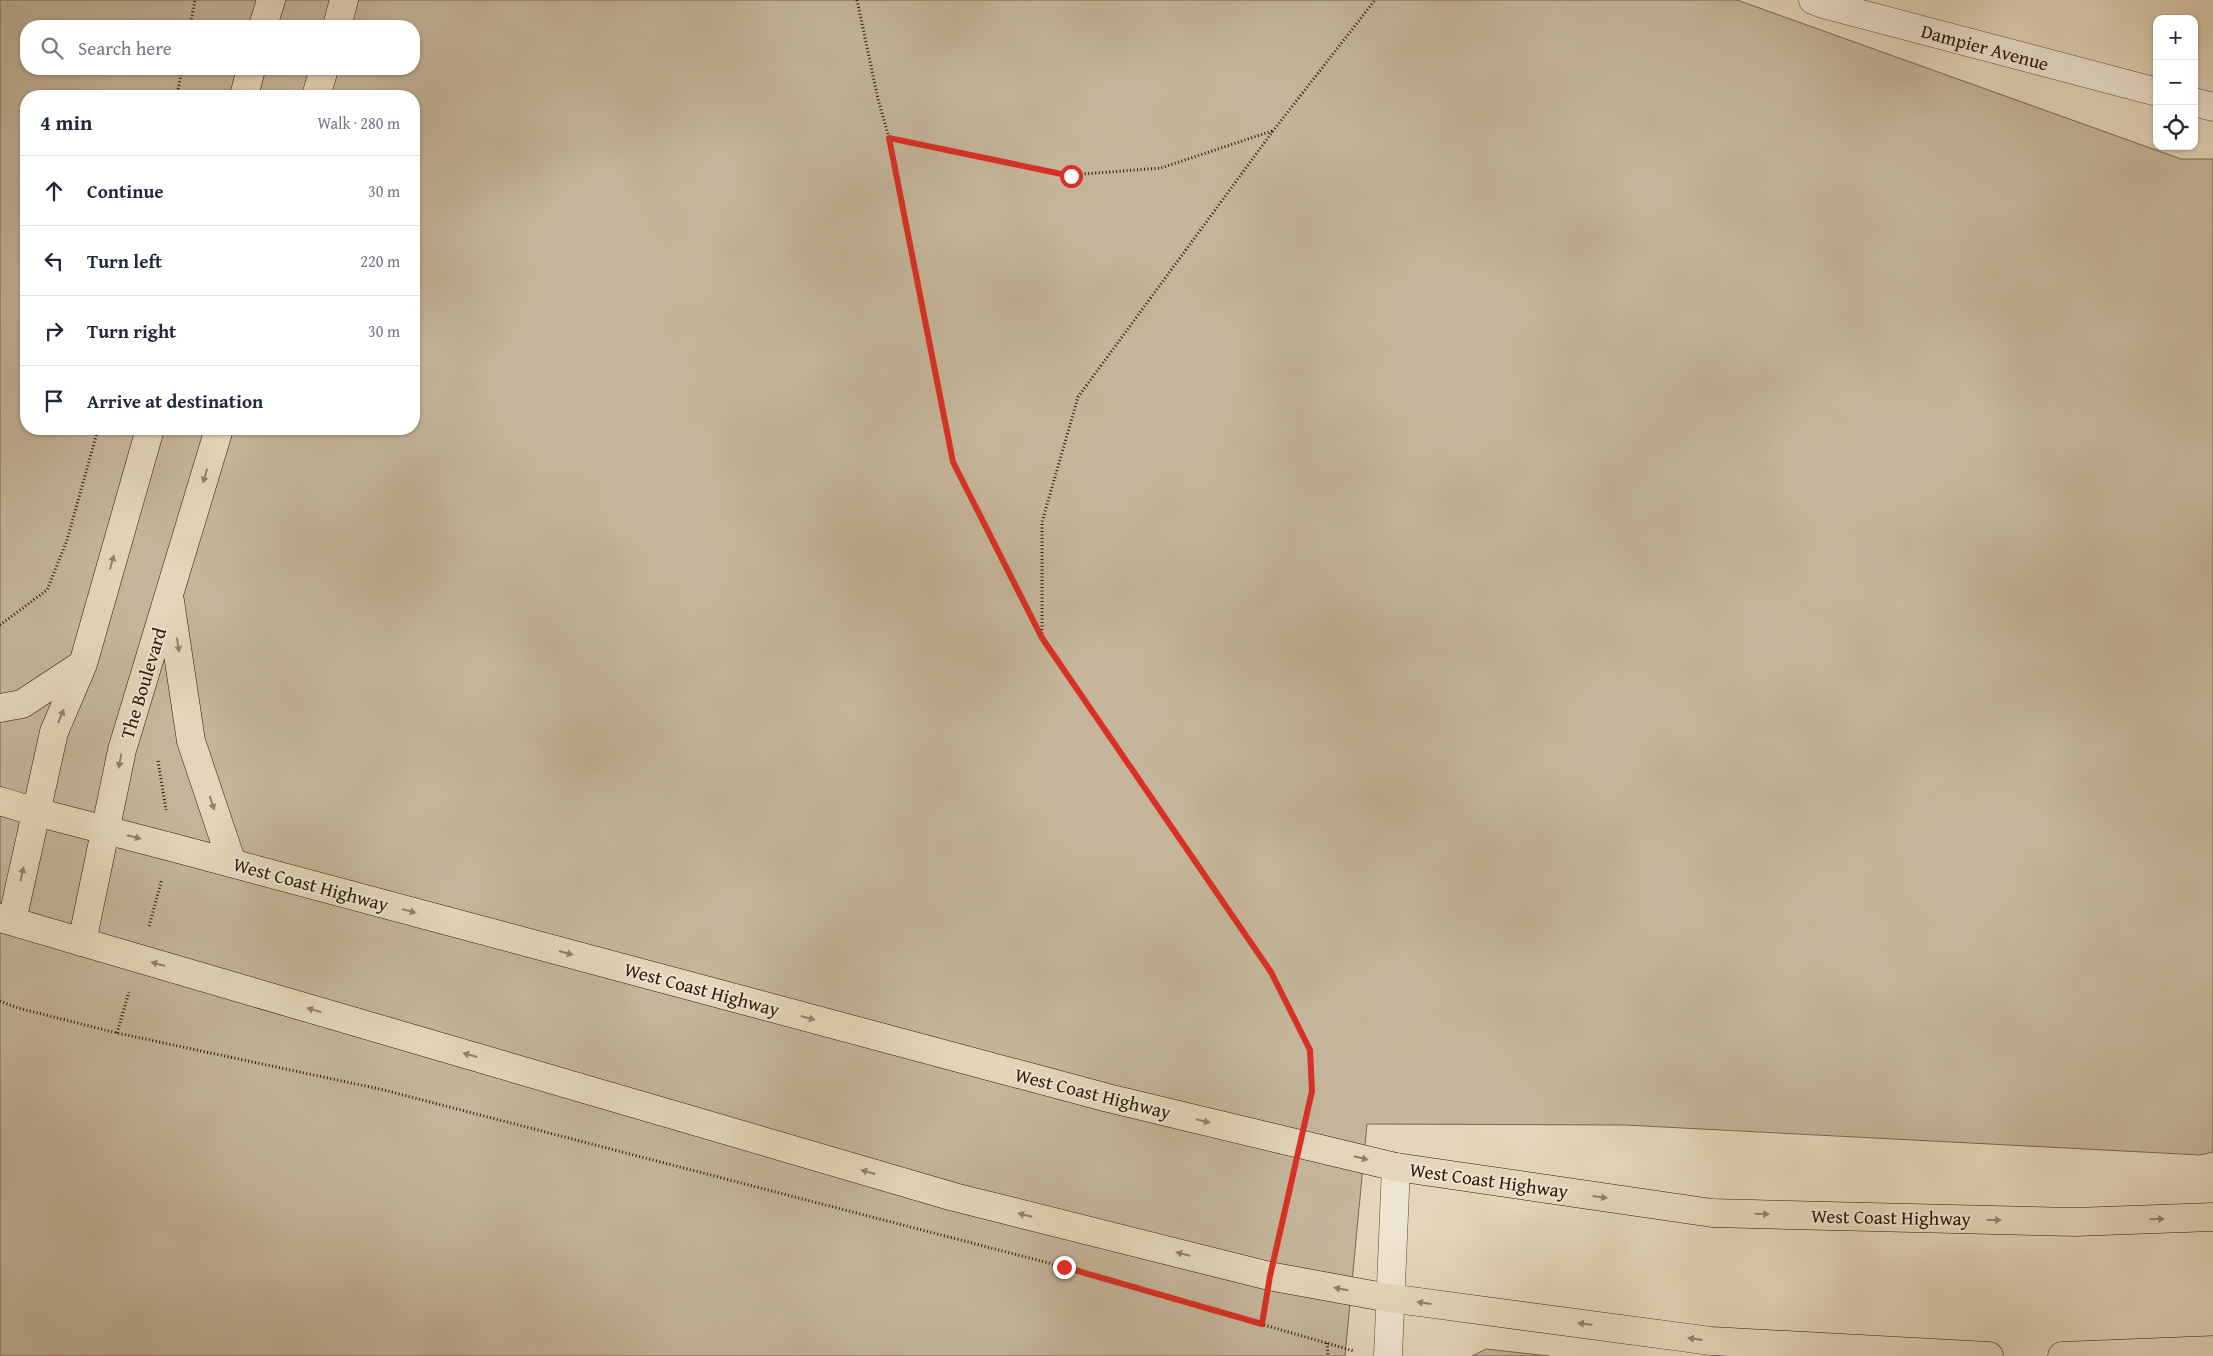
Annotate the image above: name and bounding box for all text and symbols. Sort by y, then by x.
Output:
map controls [2153,15,2198,150]
button: + [2153,15,2198,60]
street label: Dampier Avenue [1918,17,2052,77]
search box [20,20,420,75]
icon: search [38,34,66,62]
text: Search here [78,34,172,62]
button: − [2153,60,2198,105]
button: locate [2153,105,2198,150]
text: 4 min [40,107,92,138]
text: Walk · 280 m [317,111,400,135]
route start [1060,165,1083,188]
icon: ahead [40,177,68,205]
text: Continue [87,177,164,205]
text: 30 m [368,179,400,203]
icon: left [40,247,68,275]
text: Turn left [87,247,162,275]
text: 220 m [360,249,400,273]
icon: right [40,317,68,345]
text: Turn right [87,317,176,345]
text: 30 m [368,319,400,343]
icon: arrive [40,387,68,415]
text: Arrive at destination [87,387,263,415]
one-way arrow [201,468,209,483]
one-way arrow [108,555,116,570]
street label: The Boulevard [113,623,173,742]
one-way arrow [174,638,182,654]
one-way arrow [57,708,65,723]
one-way arrow [116,753,124,768]
one-way arrow [209,796,216,811]
one-way arrow [127,833,142,841]
street label: West Coast Highway [230,850,392,918]
one-way arrow [19,865,27,881]
one-way arrow [402,907,417,915]
one-way arrow [559,949,574,957]
street label: West Coast Highway [621,955,783,1023]
one-way arrow [150,960,166,968]
one-way arrow [306,1005,321,1013]
one-way arrow [800,1014,815,1022]
one-way arrow [462,1051,477,1059]
street label: West Coast Highway [1012,1060,1174,1126]
one-way arrow [1195,1117,1210,1125]
one-way arrow [1353,1154,1368,1162]
street label: West Coast Highway [1408,1155,1571,1205]
one-way arrow [861,1167,876,1175]
one-way arrow [1593,1193,1609,1201]
street label: West Coast Highway [1811,1202,1972,1232]
one-way arrow [1754,1210,1770,1218]
one-way arrow [1018,1211,1033,1219]
one-way arrow [2149,1215,2165,1223]
one-way arrow [1986,1216,2002,1224]
one-way arrow [1175,1250,1190,1258]
route end [1053,1256,1076,1279]
one-way arrow [1333,1285,1349,1293]
one-way arrow [1415,1299,1431,1307]
one-way arrow [1576,1320,1592,1328]
one-way arrow [1687,1335,1703,1343]

